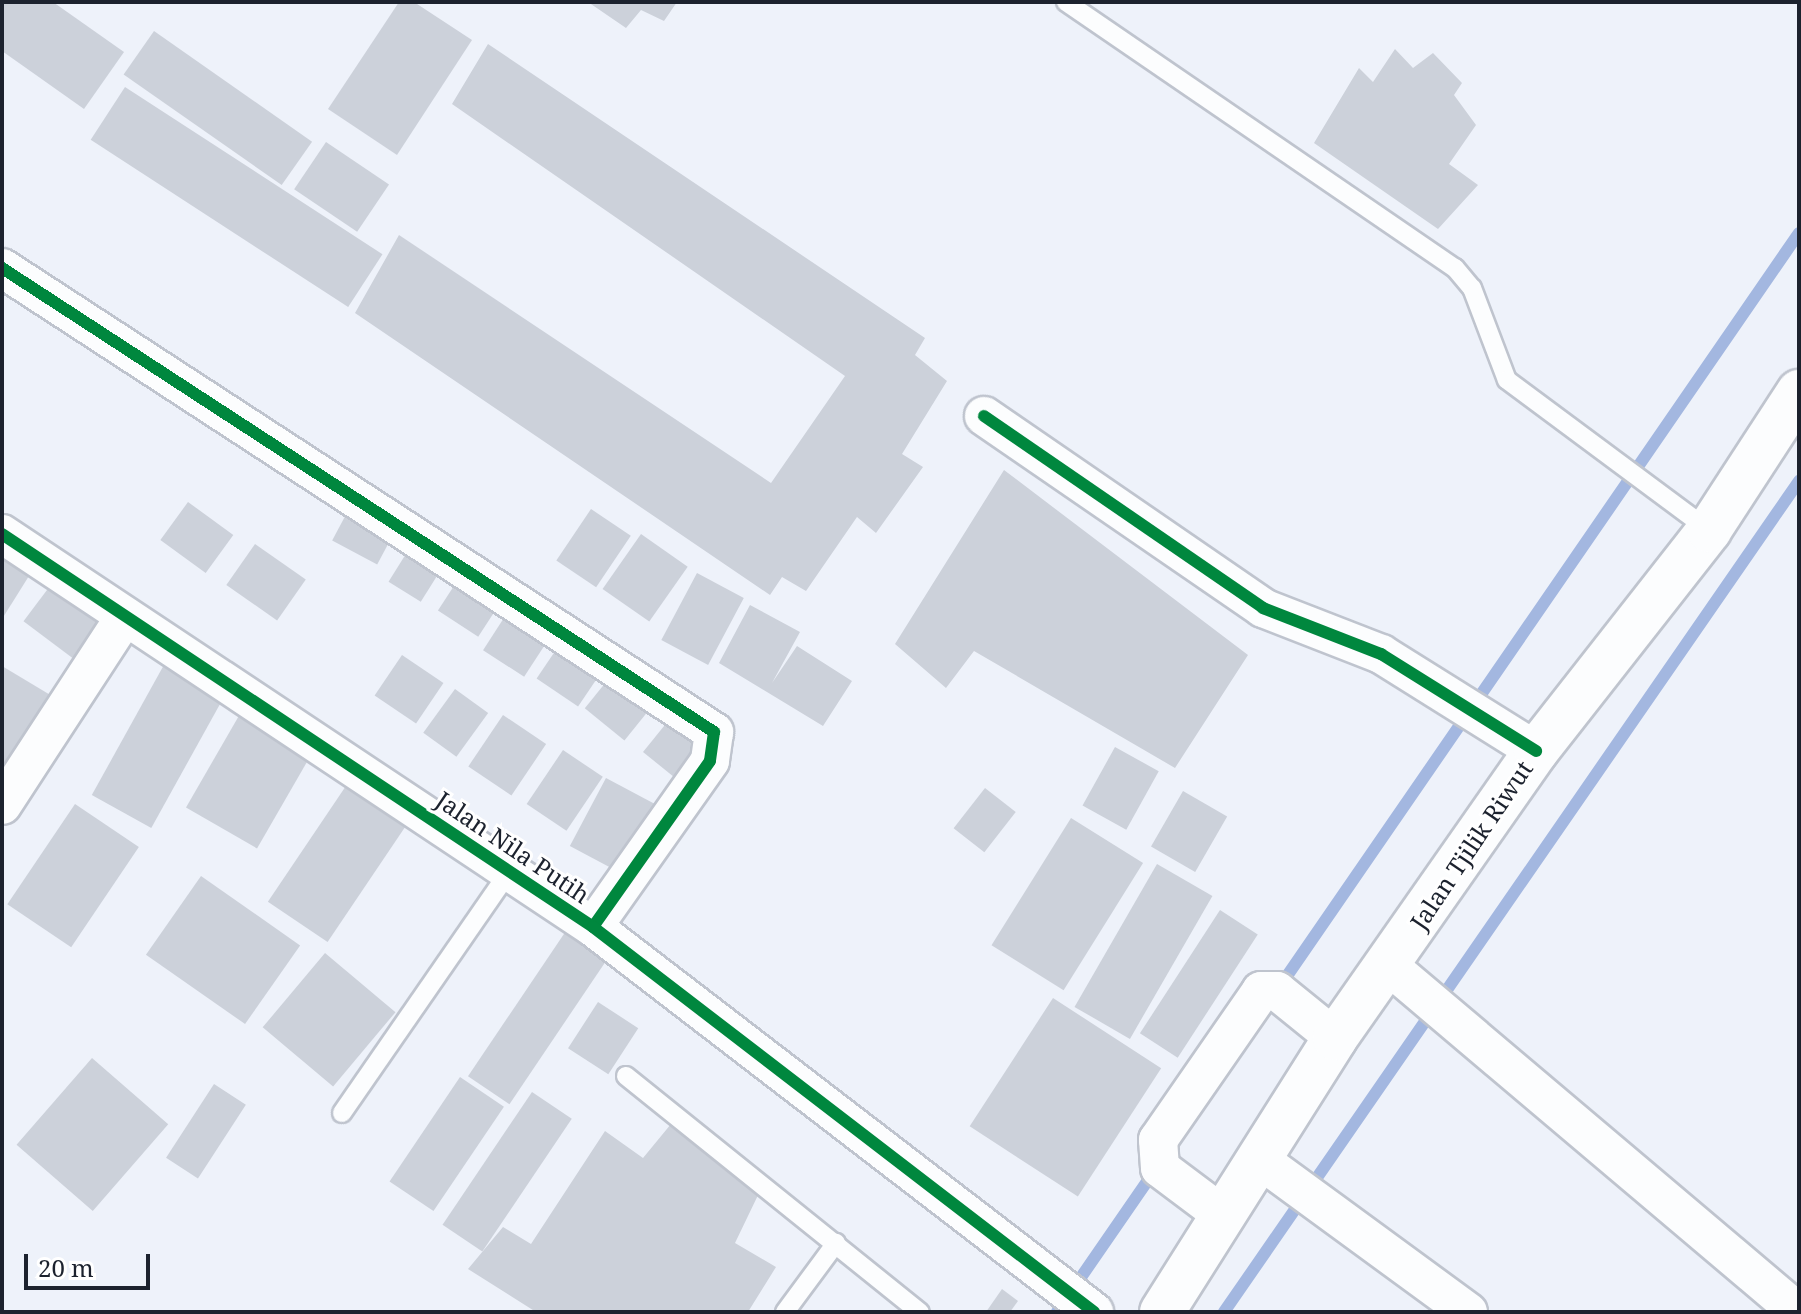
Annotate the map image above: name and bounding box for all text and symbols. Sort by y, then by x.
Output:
street label: Jalan Tjilik Riwut [1404,755,1538,935]
street label: Jalan Nila Putih [431,785,595,909]
scale bar [28,1238,154,1288]
text: 20 m [38,1251,94,1284]

